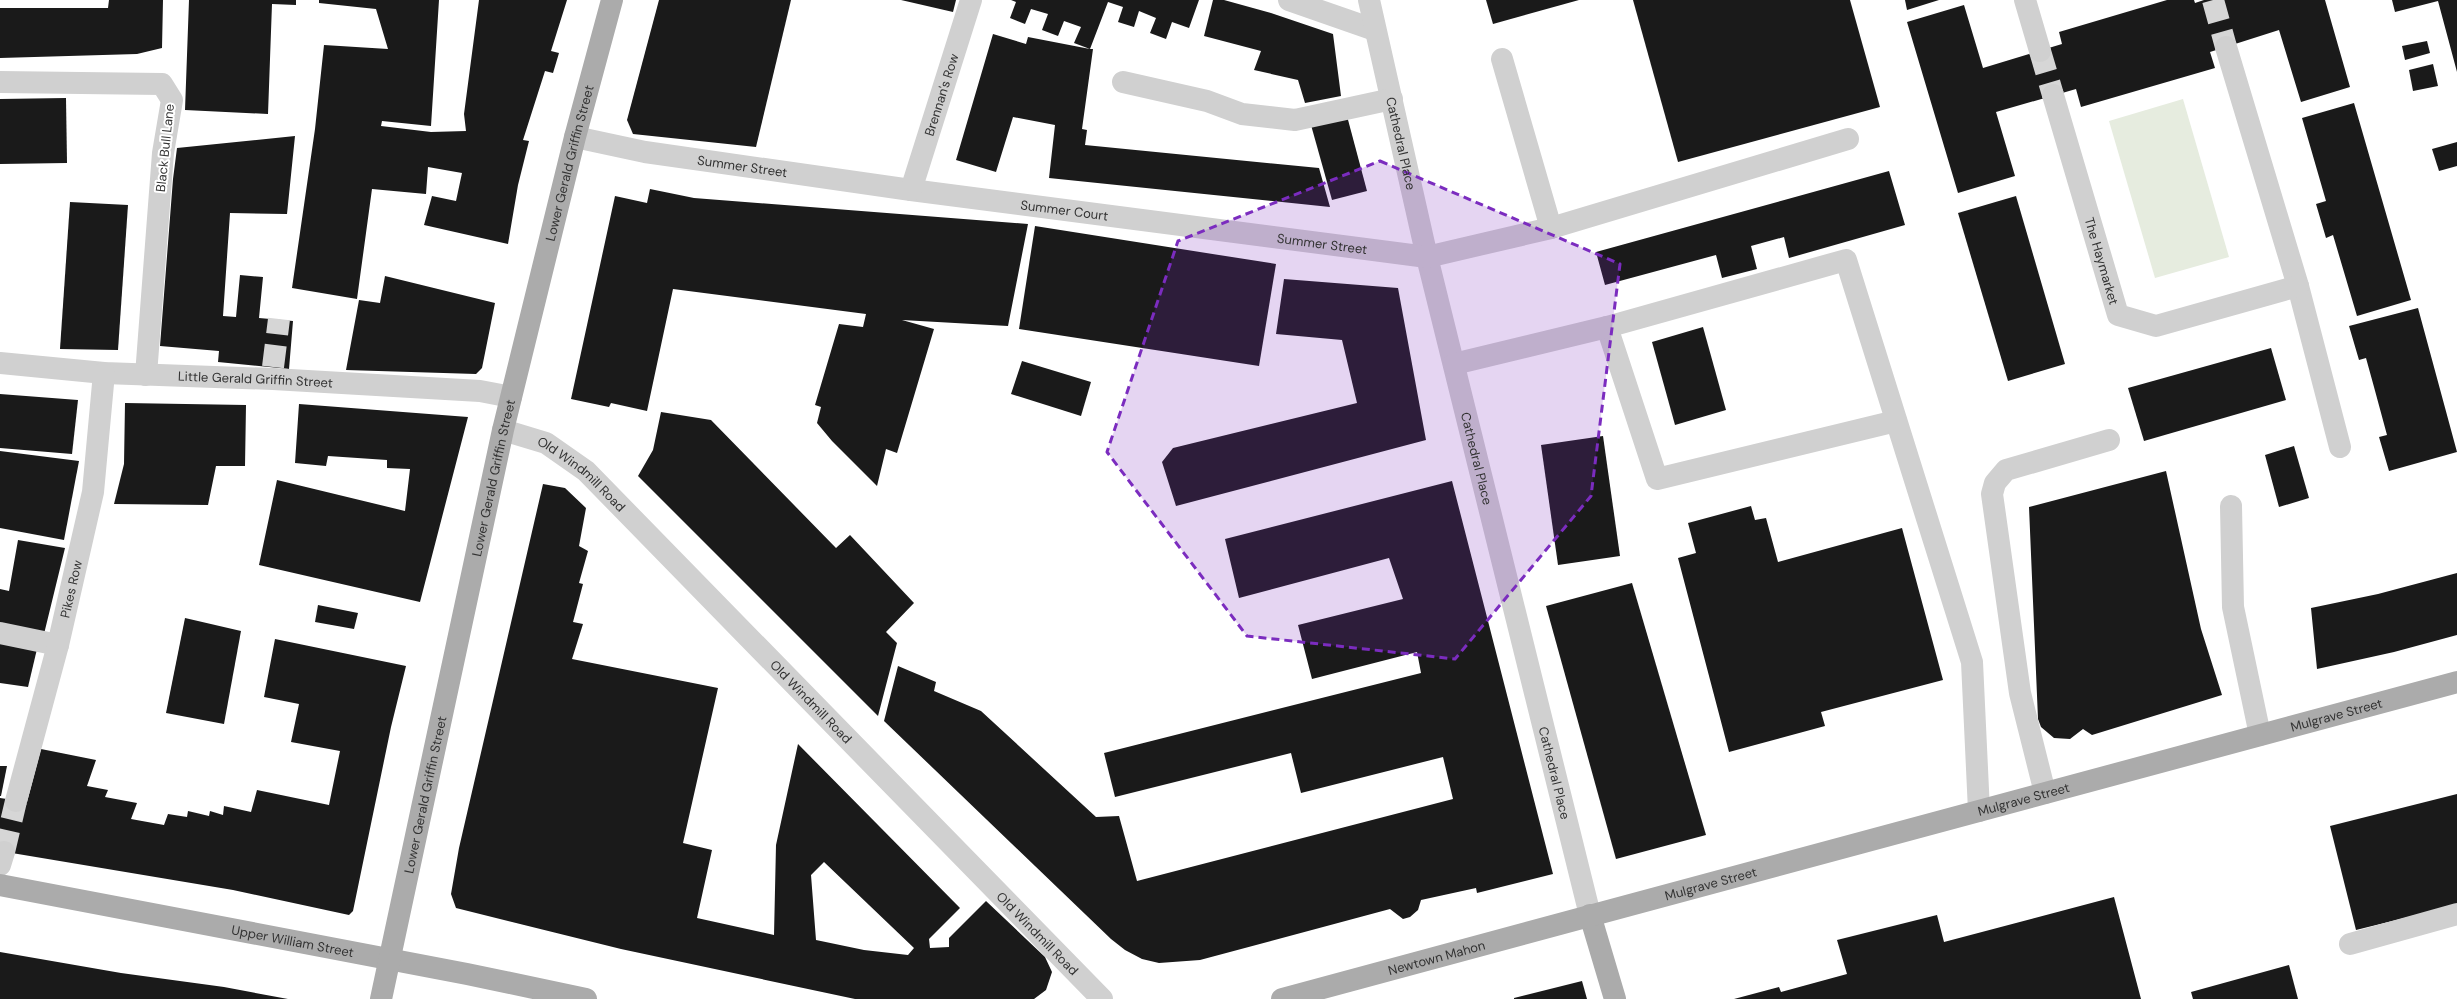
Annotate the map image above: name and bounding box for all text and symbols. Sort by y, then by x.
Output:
street label: Brennan's Row [920,51,962,138]
street label: Lower Gerald Griffin Street [541,83,597,243]
street label: Cathedral Place [1383,95,1420,192]
street label: Black Bull Lane [152,103,178,193]
street label: Summer Street [696,151,789,181]
street label: Summer Court [1020,196,1109,224]
street label: The Haymarket [2081,215,2123,307]
street label: Summer Street [1276,229,1368,258]
street label: Little Gerald Griffin Street [178,367,333,391]
street label: Lower Gerald Griffin Street [468,398,519,558]
street label: Cathedral Place [1457,410,1497,507]
street label: Old Windmill Road [536,433,629,515]
street label: Pikes Row [56,558,86,620]
street label: Old Windmill Road [767,656,856,747]
street label: Mulgrave Street [2288,694,2384,735]
street label: Lower Gerald Griffin Street [400,714,450,875]
street label: Cathedral Place [1535,725,1574,821]
street label: Mulgrave Street [1976,778,2071,819]
street label: Mulgrave Street [1663,863,1759,904]
street label: Old Windmill Road [993,888,1082,979]
street label: Upper William Street [230,921,355,961]
street label: Newtown Mahon [1386,936,1487,979]

